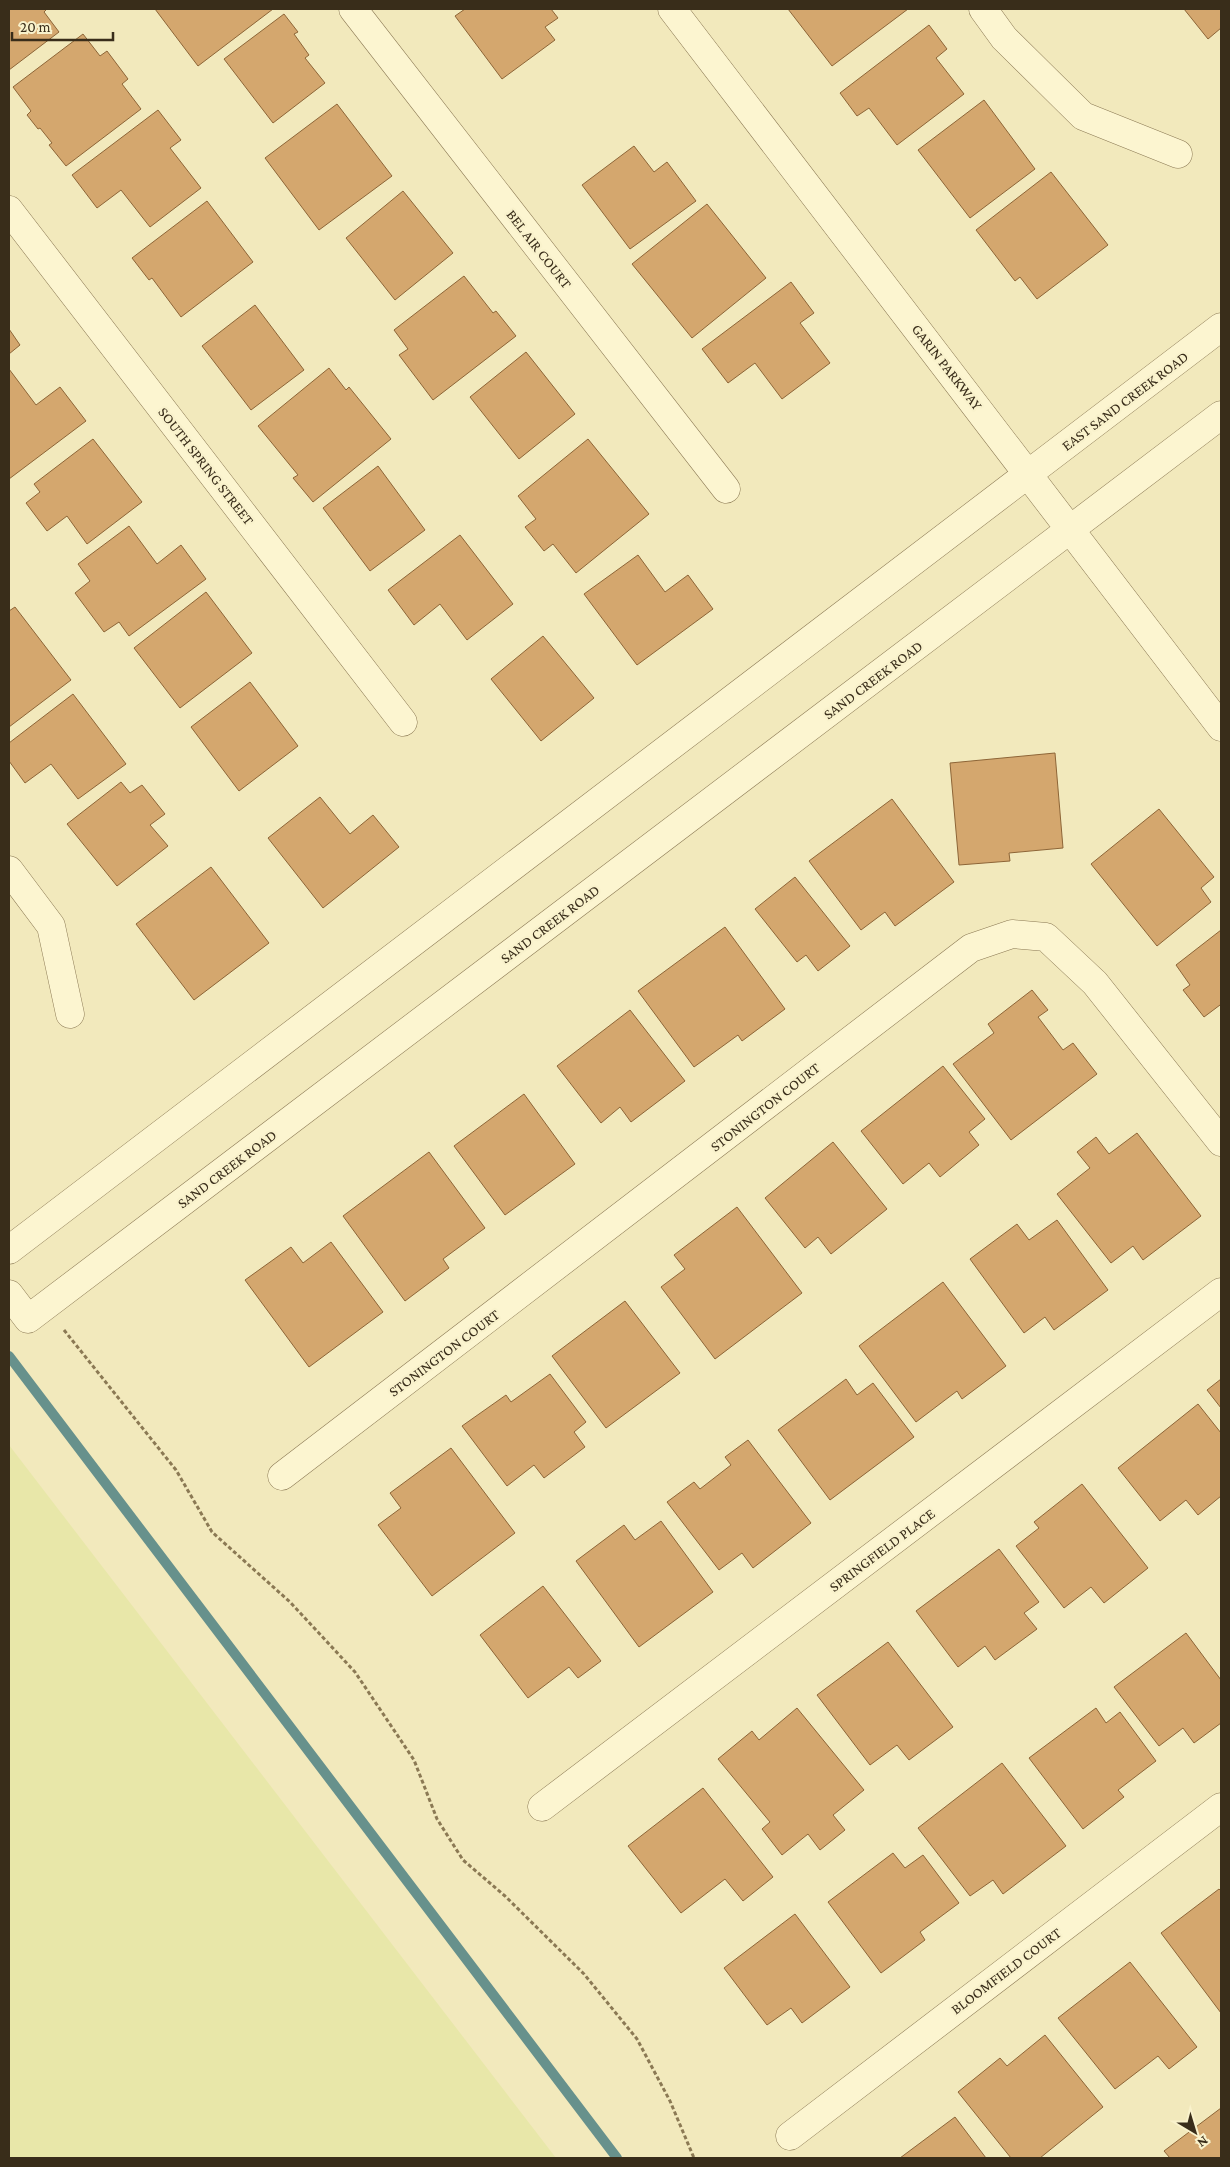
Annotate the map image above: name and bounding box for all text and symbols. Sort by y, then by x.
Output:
scale bar [12,10,114,42]
text: 20 m [20,19,51,35]
street label: BEL AIR COURT [503,206,575,292]
street label: GARIN PARKWAY [909,321,985,413]
street label: EAST SAND CREEK ROAD [1059,348,1191,454]
street label: SOUTH SPRING STREET [155,404,257,528]
street label: SAND CREEK ROAD [820,638,926,722]
street label: SAND CREEK ROAD [497,882,603,966]
street label: STONINGTON COURT [707,1059,823,1155]
street label: SAND CREEK ROAD [174,1127,280,1211]
street label: STONINGTON COURT [386,1306,502,1400]
street label: SPRINGFIELD PLACE [826,1505,938,1595]
street label: BLOOMFIELD COURT [948,1925,1064,2017]
north arrow [1170,2107,1220,2157]
text: N [1194,2133,1212,2152]

